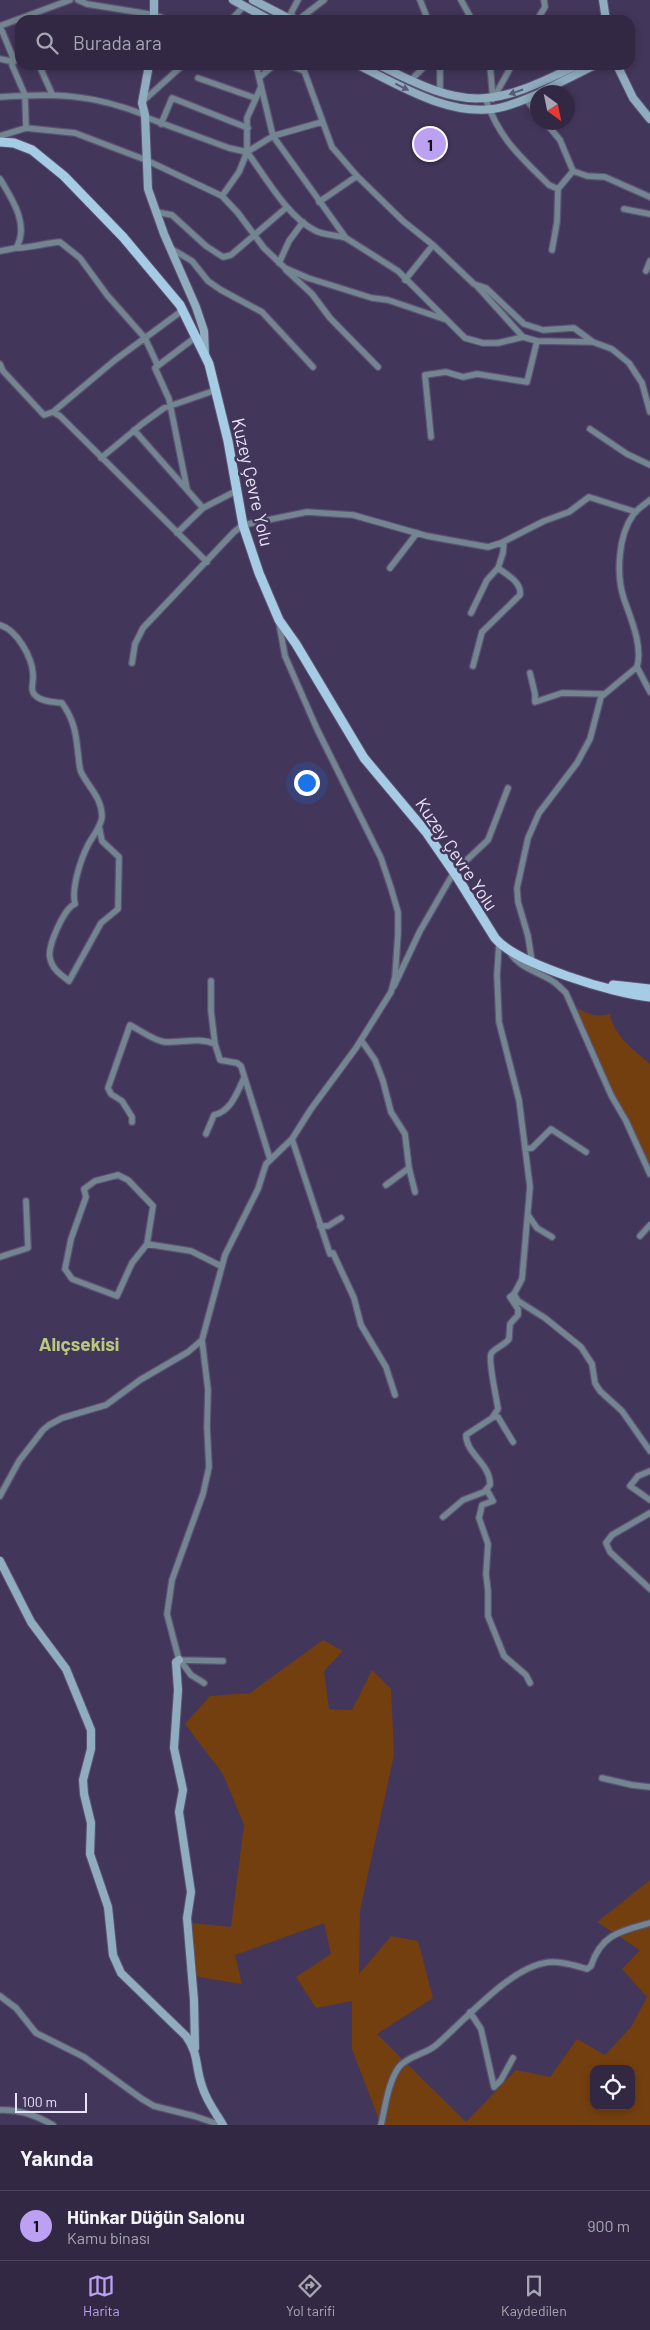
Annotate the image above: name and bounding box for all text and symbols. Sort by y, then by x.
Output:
search box [15,15,635,70]
icon: search [33,29,61,57]
text: Burada ara [73,31,162,54]
one-way arrow [395,83,409,91]
north arrow [530,85,575,130]
one-way arrow [509,89,524,97]
pin: 1 [414,125,446,163]
street label: Kuzey Çevre Yolu [228,416,278,548]
your location [294,770,320,796]
street label: Kuzey Çevre Yolu [411,794,503,914]
district label: Alıçsekisi [39,1332,119,1355]
map controls [590,2065,635,2110]
button: locate [590,2065,635,2110]
scale bar [15,2090,88,2113]
text: 100 m [22,2093,57,2110]
text: Yakında [20,2145,93,2170]
text: Hünkar Düğün Salonu [67,2205,245,2228]
text: 1 [33,2216,39,2235]
text: 900 m [587,2216,630,2235]
text: Kamu binası [67,2228,150,2247]
tab: Harita [83,2272,120,2319]
tab: Yol tarifi [286,2272,335,2319]
tab: Kaydedilen [501,2272,567,2319]

